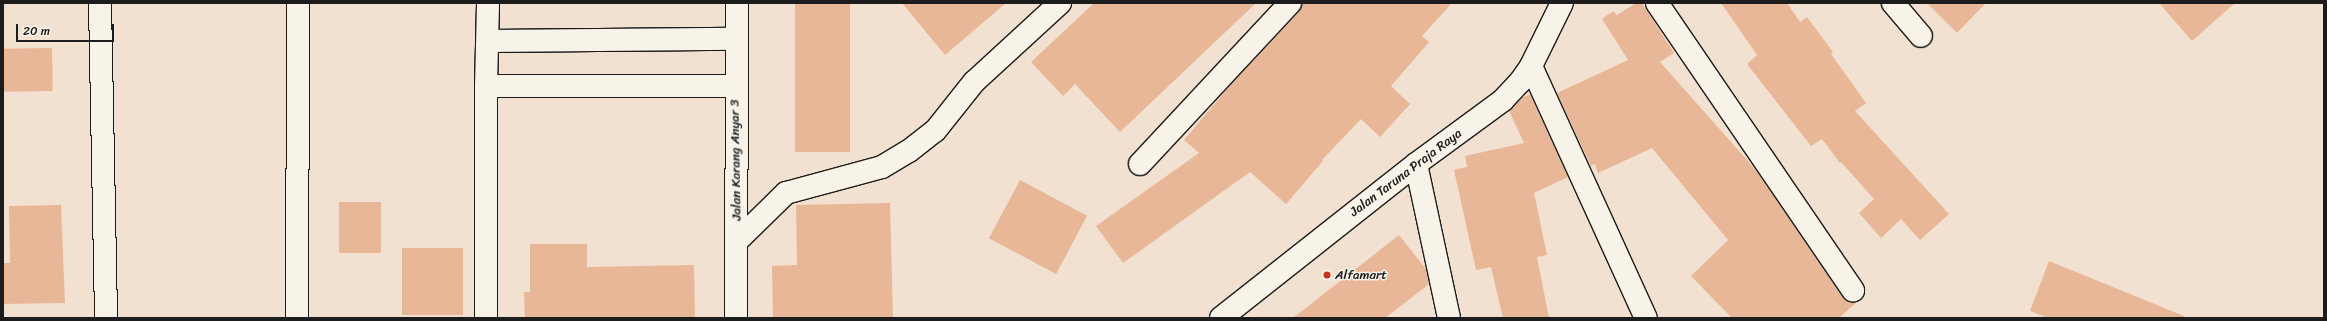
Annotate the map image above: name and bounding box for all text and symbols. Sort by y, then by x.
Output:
scale bar [18,16,116,42]
text: 20 m [23,20,50,42]
street label: Jalan Karang Anyar 3 [727,99,745,221]
street label: Jalan Taruna Praja Raya [1347,126,1465,220]
place label: Alfamart [1335,267,1387,283]
marker: Alfamart [1322,270,1332,280]

